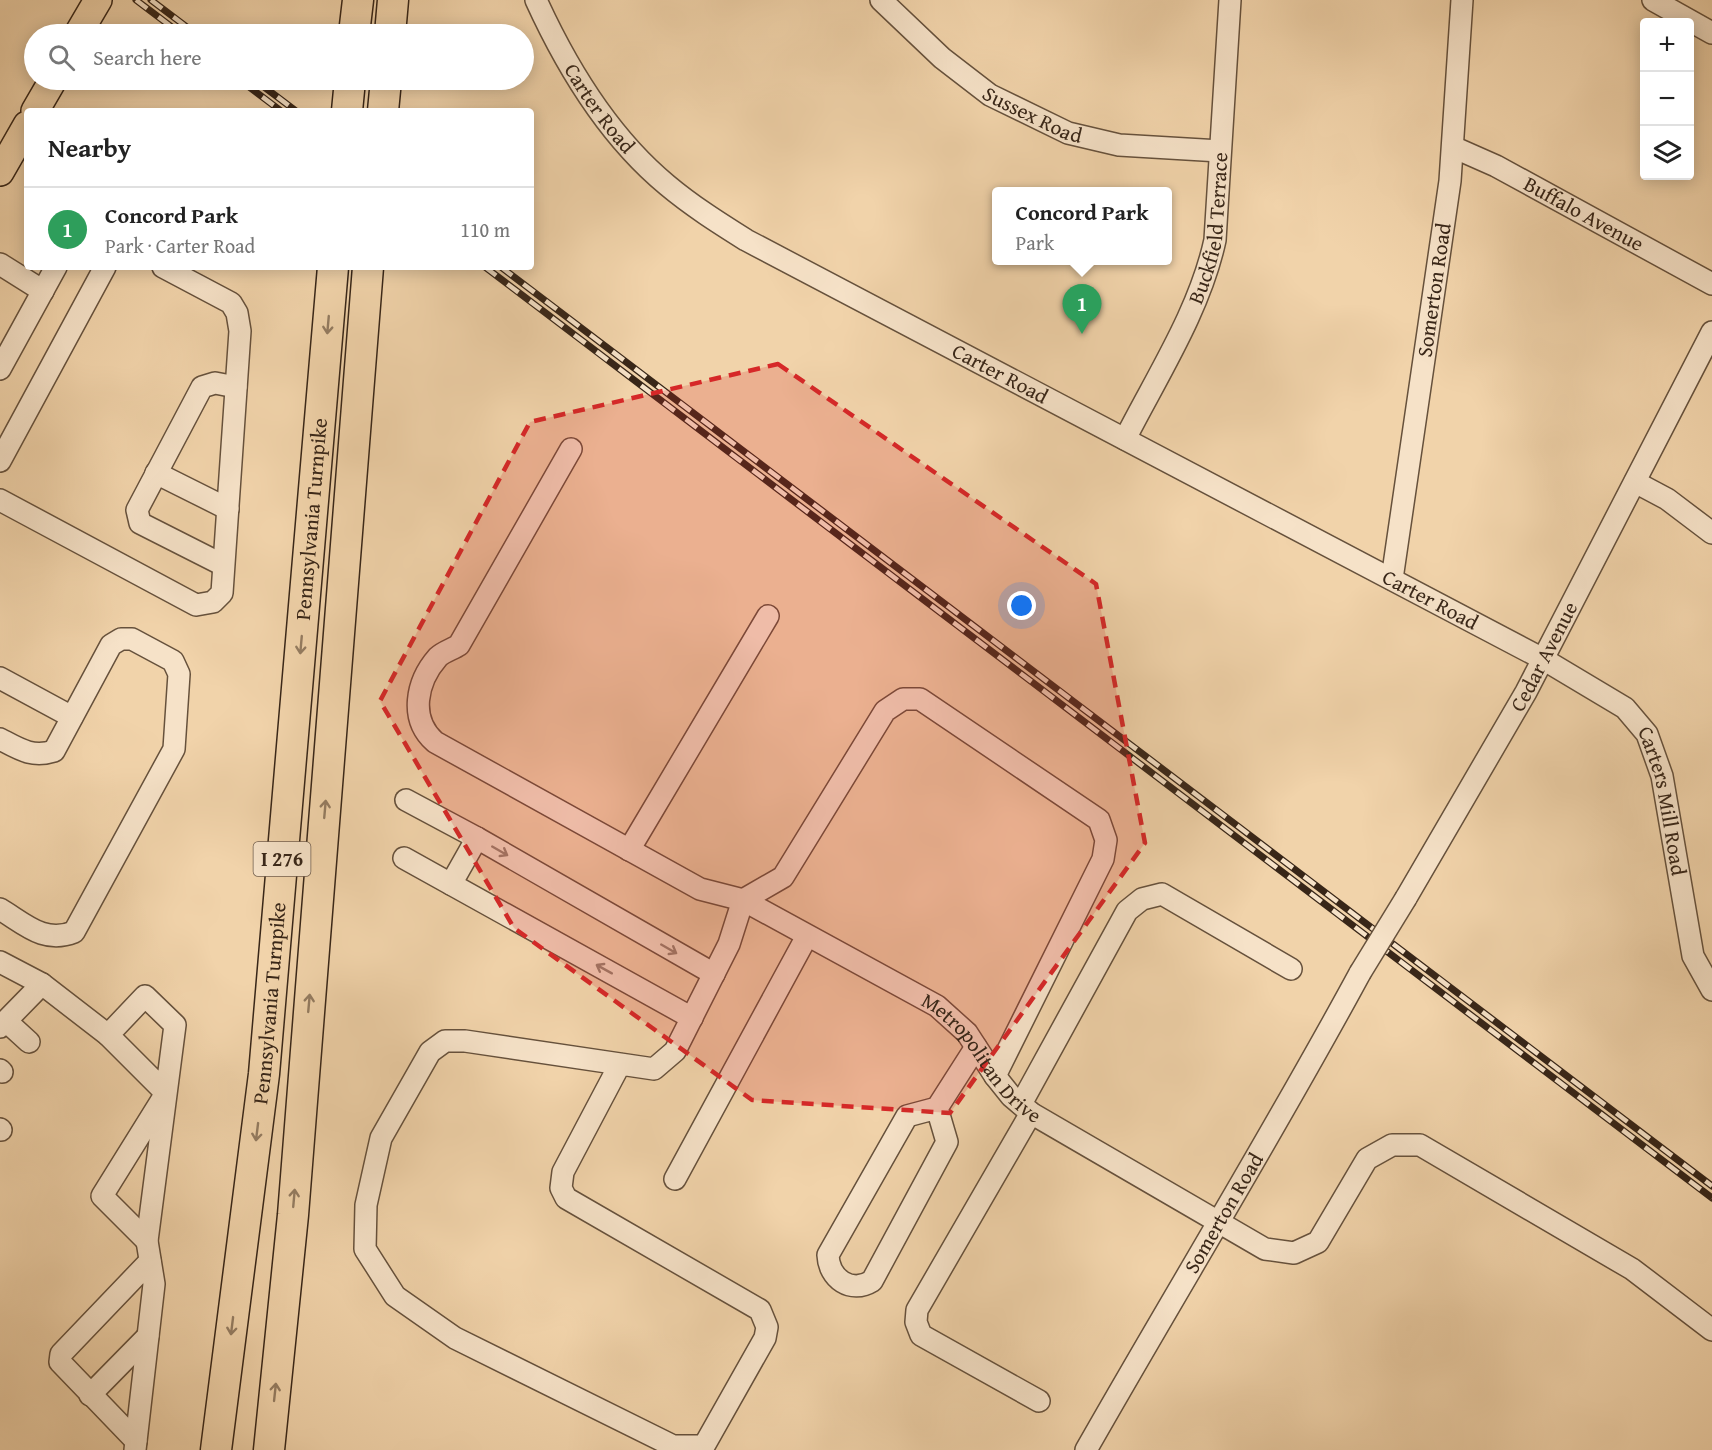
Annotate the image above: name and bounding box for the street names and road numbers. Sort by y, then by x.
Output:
street label: Carter Road [557,57,643,161]
street label: Sussex Road [976,78,1086,151]
street label: Buckfield Terrace [1180,151,1235,309]
street label: Buffalo Avenue [1518,168,1650,259]
street label: Somerton Road [1409,220,1459,359]
street label: Carter Road [947,335,1055,412]
street label: Pennsylvania Turnpike [287,417,335,621]
street label: Carter Road [1377,561,1485,638]
street label: Cedar Avenue [1502,596,1585,717]
street label: Carters Mill Road [1631,718,1695,879]
road number: I 276 [254,842,310,876]
street label: Pennsylvania Turnpike [244,901,294,1106]
street label: Metropolitan Drive [916,985,1047,1131]
street label: Somerton Road [1176,1146,1271,1279]

